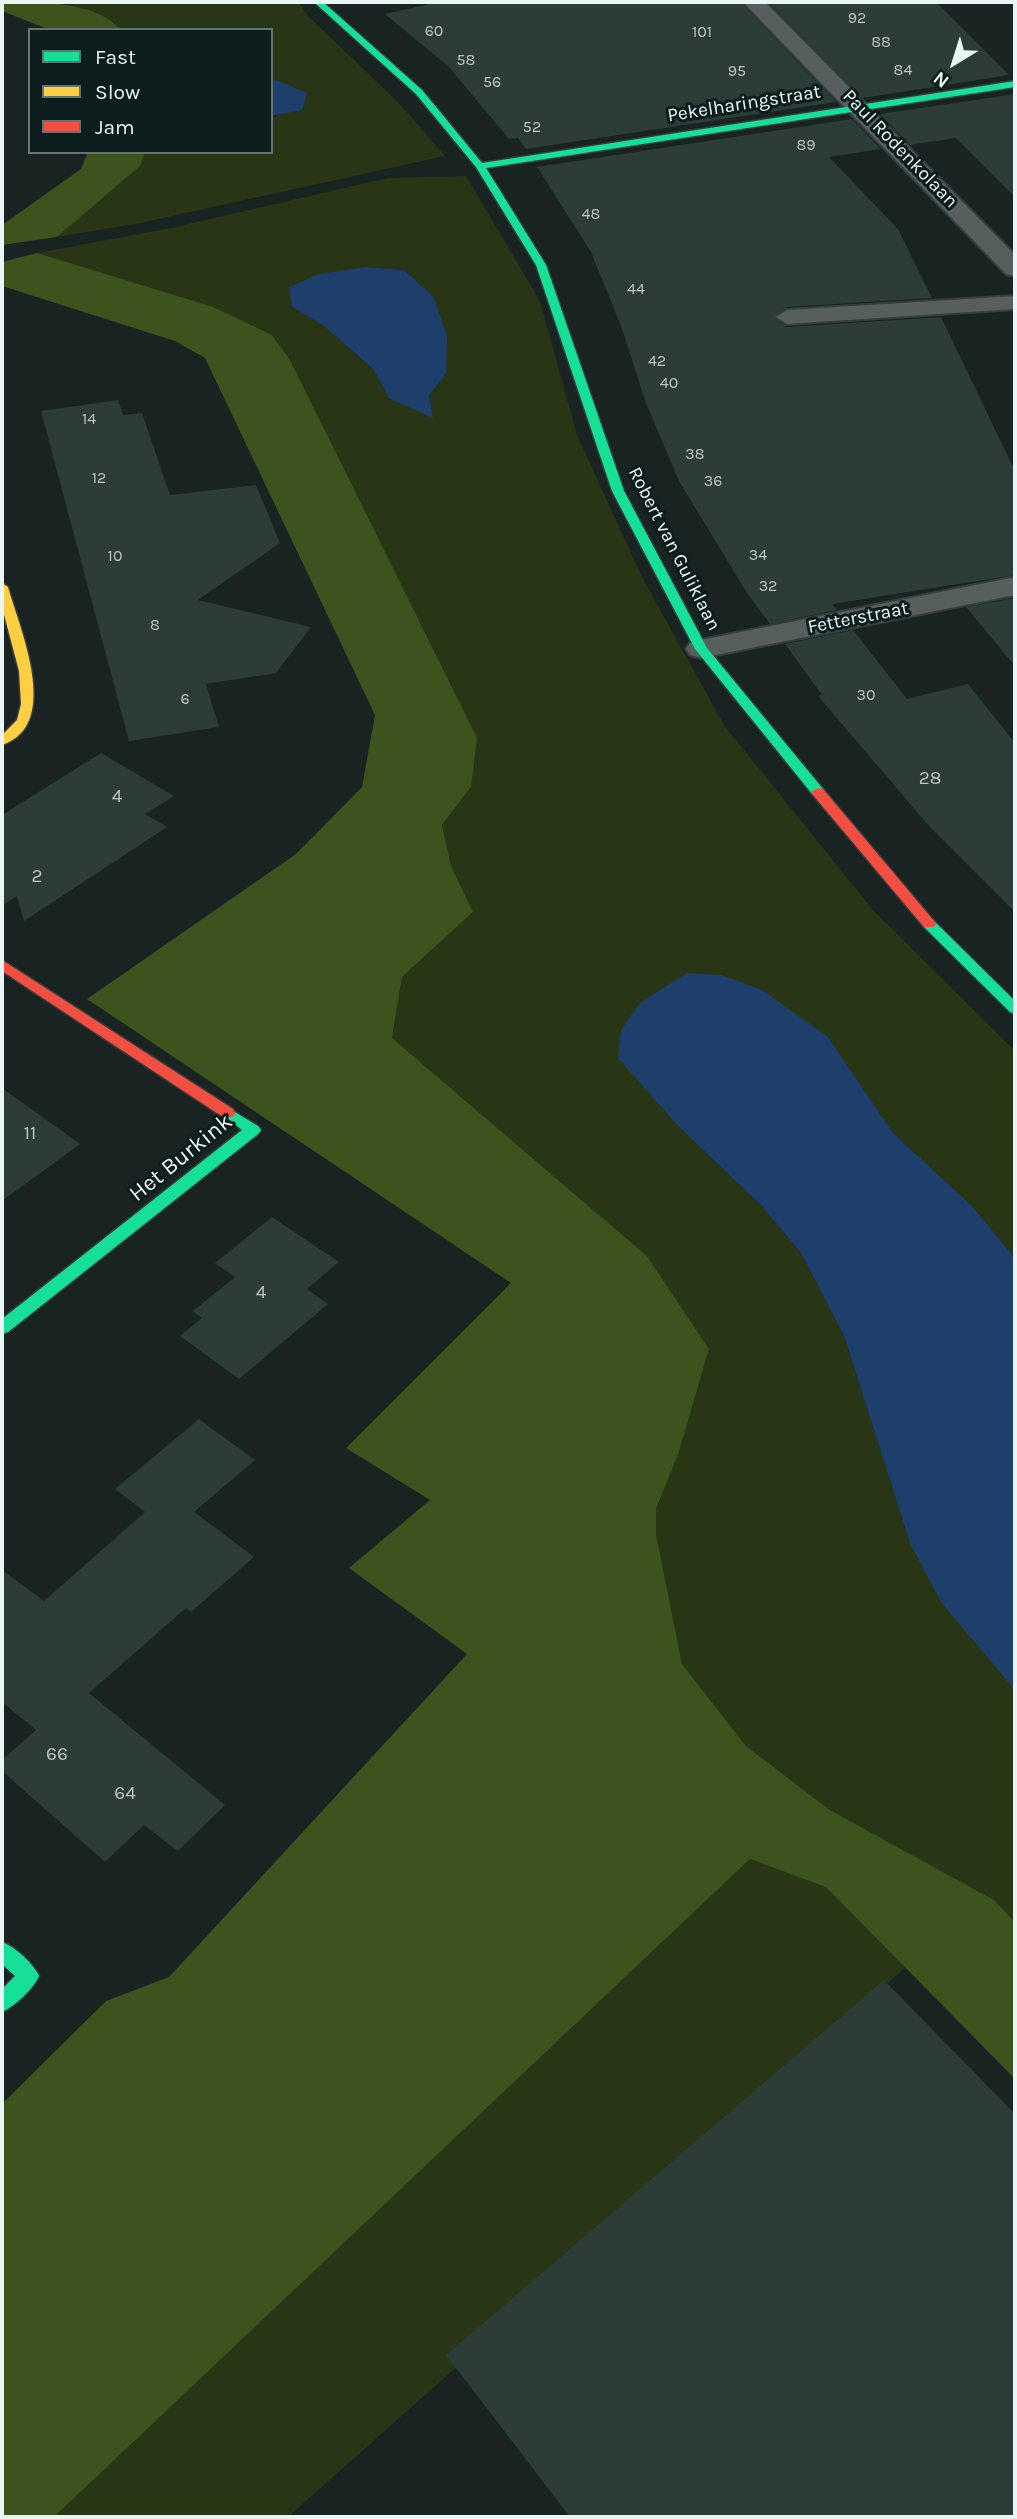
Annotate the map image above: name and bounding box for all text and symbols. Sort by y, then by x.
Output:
house number: 92 [848,8,866,28]
house number: 60 [425,21,443,41]
house number: 101 [692,22,712,42]
legend [28,28,273,154]
north arrow [919,28,989,98]
house number: 88 [871,32,891,52]
text: Fast [95,45,136,69]
house number: 58 [457,50,475,70]
house number: 84 [894,60,912,80]
house number: 95 [728,61,746,81]
text: N [929,67,953,92]
house number: 56 [483,72,501,92]
text: Slow [95,80,140,104]
street label: Pekelharingstraat [666,81,822,127]
street label: Paul Rodenkolaan [838,85,962,213]
text: Jam [95,115,135,139]
house number: 52 [523,117,541,137]
house number: 89 [796,135,816,155]
house number: 48 [582,204,600,224]
house number: 44 [627,279,645,299]
house number: 42 [648,351,666,371]
house number: 40 [660,373,678,393]
house number: 14 [82,409,96,429]
house number: 38 [685,444,705,464]
street label: Robert van Guliklaan [623,463,725,635]
house number: 12 [92,468,106,488]
house number: 36 [704,471,722,491]
house number: 34 [749,545,767,565]
house number: 10 [108,546,122,566]
house number: 32 [759,576,777,596]
street label: Fetterstraat [806,597,910,639]
house number: 8 [150,615,160,635]
house number: 30 [857,685,875,705]
house number: 6 [180,689,190,709]
house number: 28 [919,768,941,790]
house number: 4 [112,786,122,808]
house number: 2 [31,866,43,888]
street label: Het Burkink [124,1108,238,1208]
house number: 11 [24,1123,36,1145]
house number: 4 [256,1282,266,1304]
house number: 66 [46,1744,68,1766]
house number: 64 [114,1783,136,1805]

